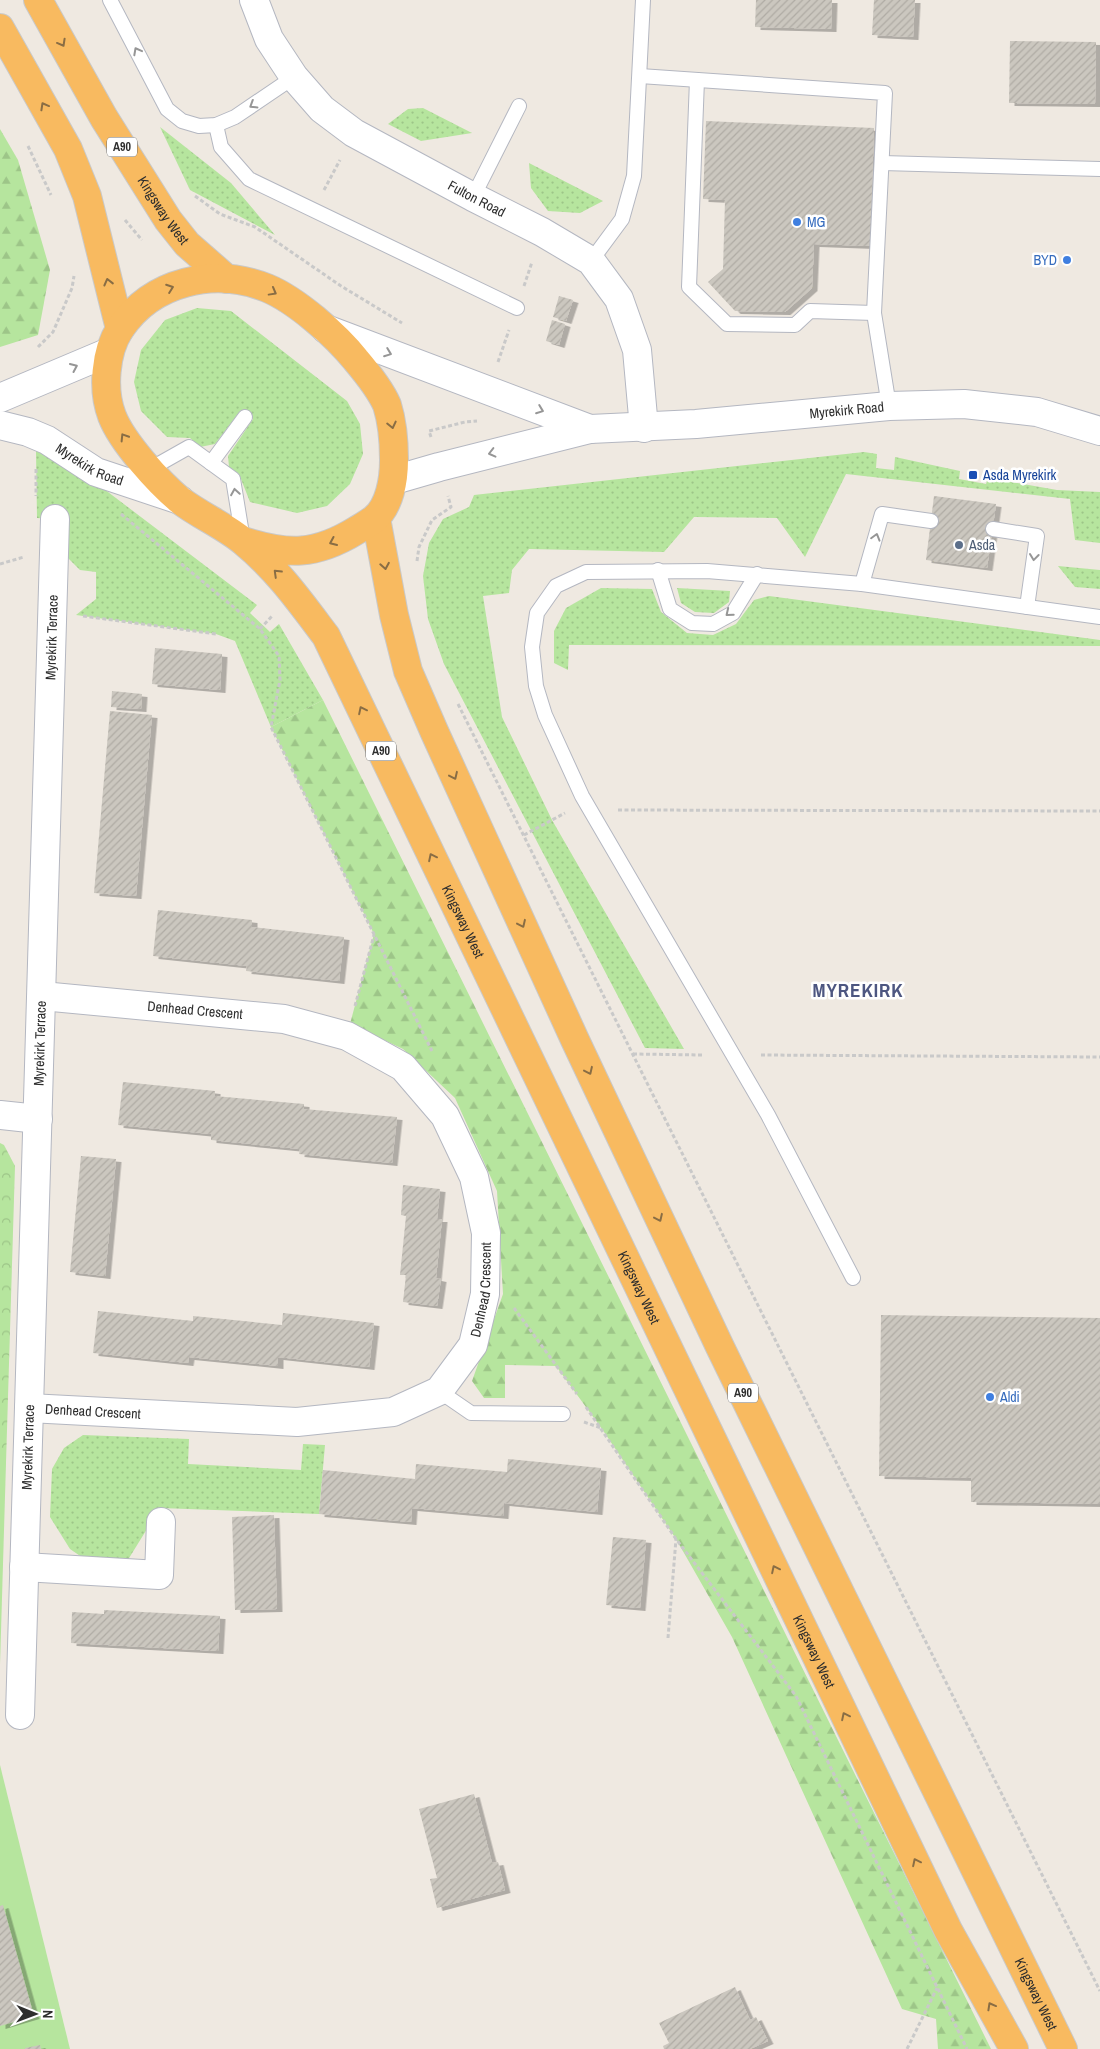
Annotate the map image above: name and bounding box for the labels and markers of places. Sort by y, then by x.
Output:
place label: MG [807,213,826,231]
marker: MG [791,216,803,228]
place label: BYD [1033,251,1057,269]
marker: BYD [1061,254,1073,266]
place label: Asda Myrekirk [982,466,1057,484]
marker: Asda Myrekirk [967,469,979,481]
place label: Asda [968,536,996,554]
marker: Asda [953,539,965,551]
place label: Aldi [999,1388,1020,1406]
marker: Aldi [984,1391,996,1403]

